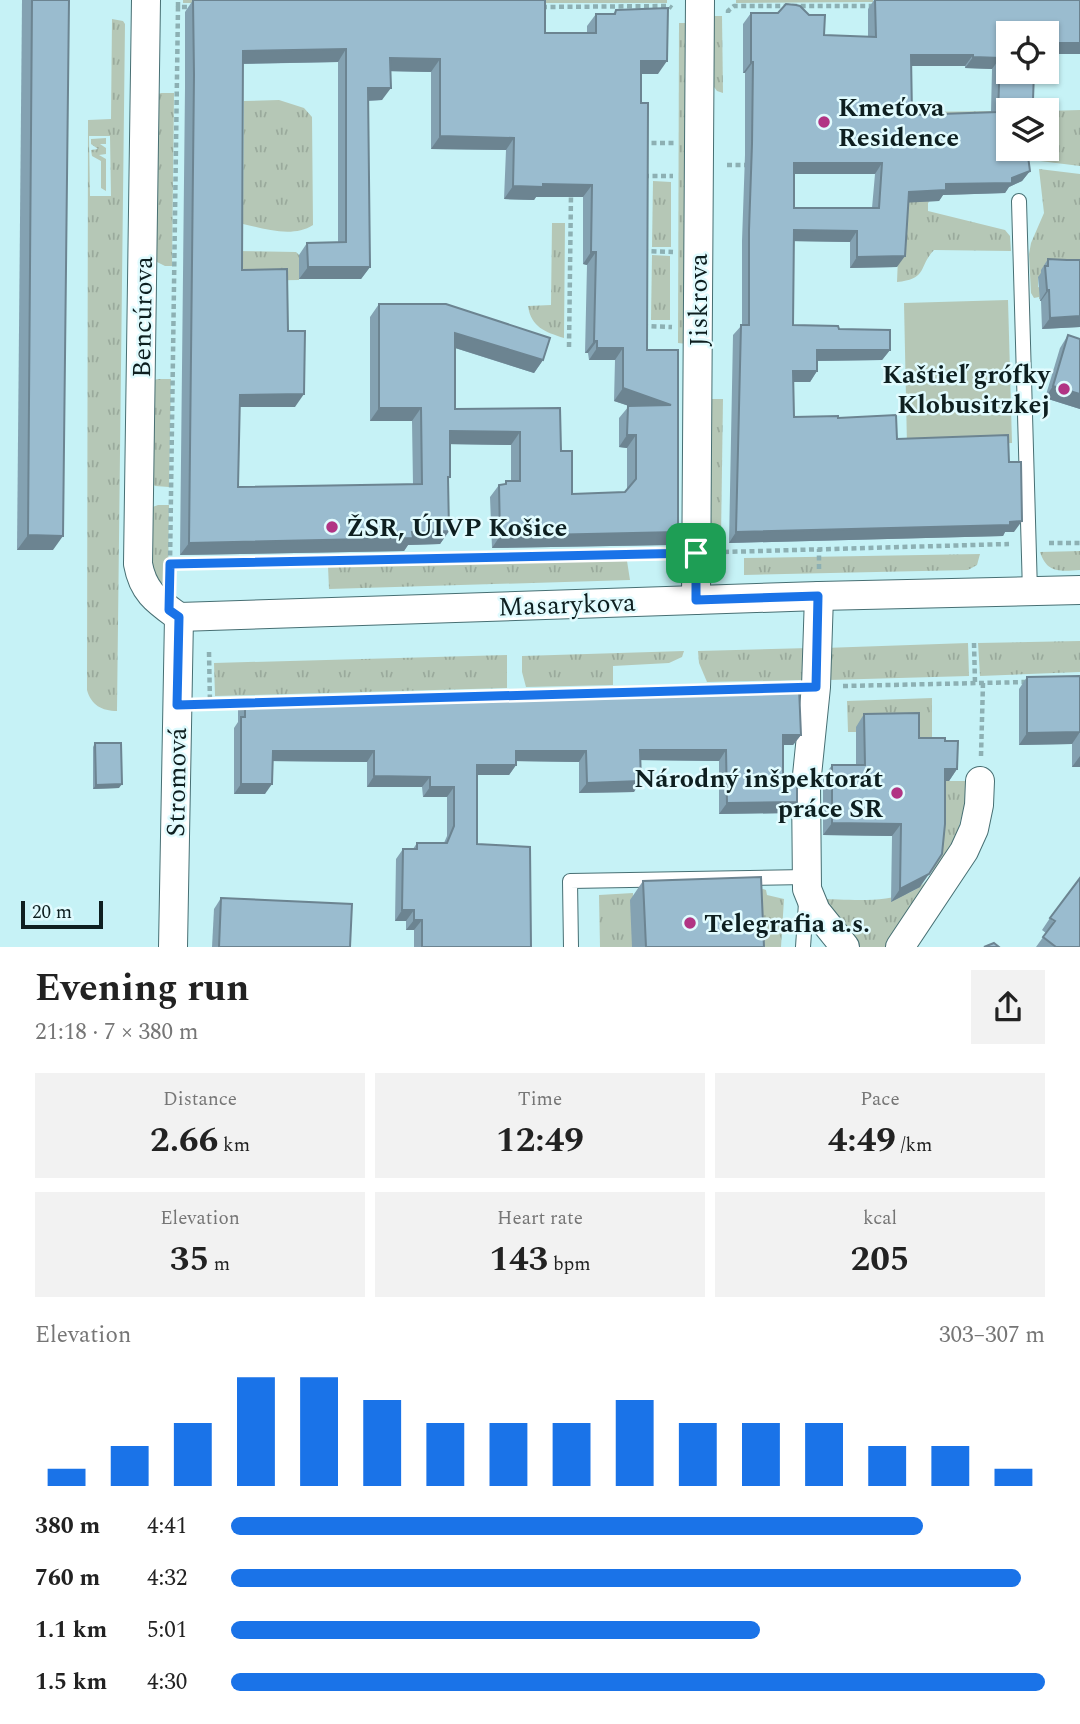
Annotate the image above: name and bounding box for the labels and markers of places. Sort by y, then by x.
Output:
place label: Kmeťova Residence [838,88,959,158]
marker: Kmeťova Residence [816,114,832,130]
place label: Kaštieľ grófky Klobusitzkej [882,355,1052,425]
marker: Kaštieľ grófky Klobusitzkej [1056,381,1072,397]
place label: ŽSR, ÚIVP Košice [346,508,567,548]
marker: ŽSR, ÚIVP Košice [324,519,340,535]
pin [666,523,726,583]
place label: Národný inšpektorát práce SR [634,759,884,829]
marker: Národný inšpektorát práce SR [889,785,905,801]
place label: Telegrafia a.s. [704,904,870,944]
marker: Telegrafia a.s. [682,915,698,931]

